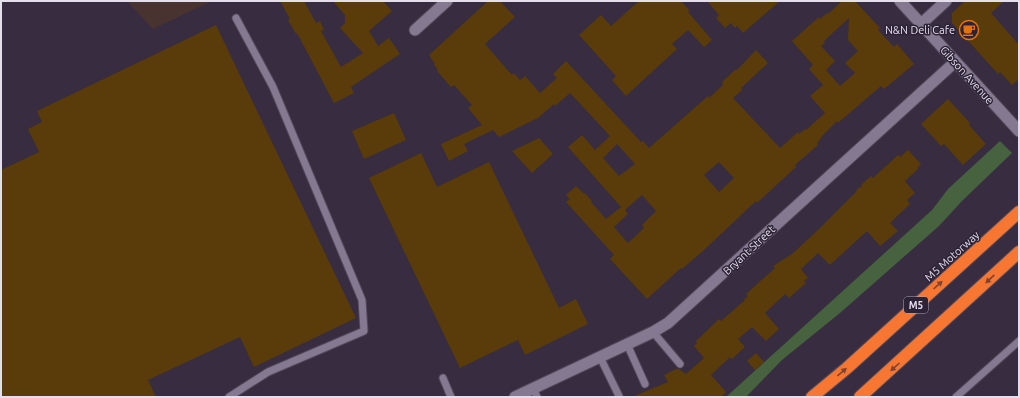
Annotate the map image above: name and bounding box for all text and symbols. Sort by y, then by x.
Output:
cafe icon: N&N Deli Cafe [958,19,980,41]
place label: N&N Deli Cafe [885,24,955,36]
street label: Gibson Avenue [938,44,996,106]
street label: Bryant Street [721,223,778,277]
street label: M5 Motorway [922,228,982,284]
one-way arrow [985,274,996,283]
one-way arrow [933,281,944,290]
road number: M5 [904,297,928,313]
one-way arrow [889,362,900,371]
one-way arrow [836,368,847,377]

